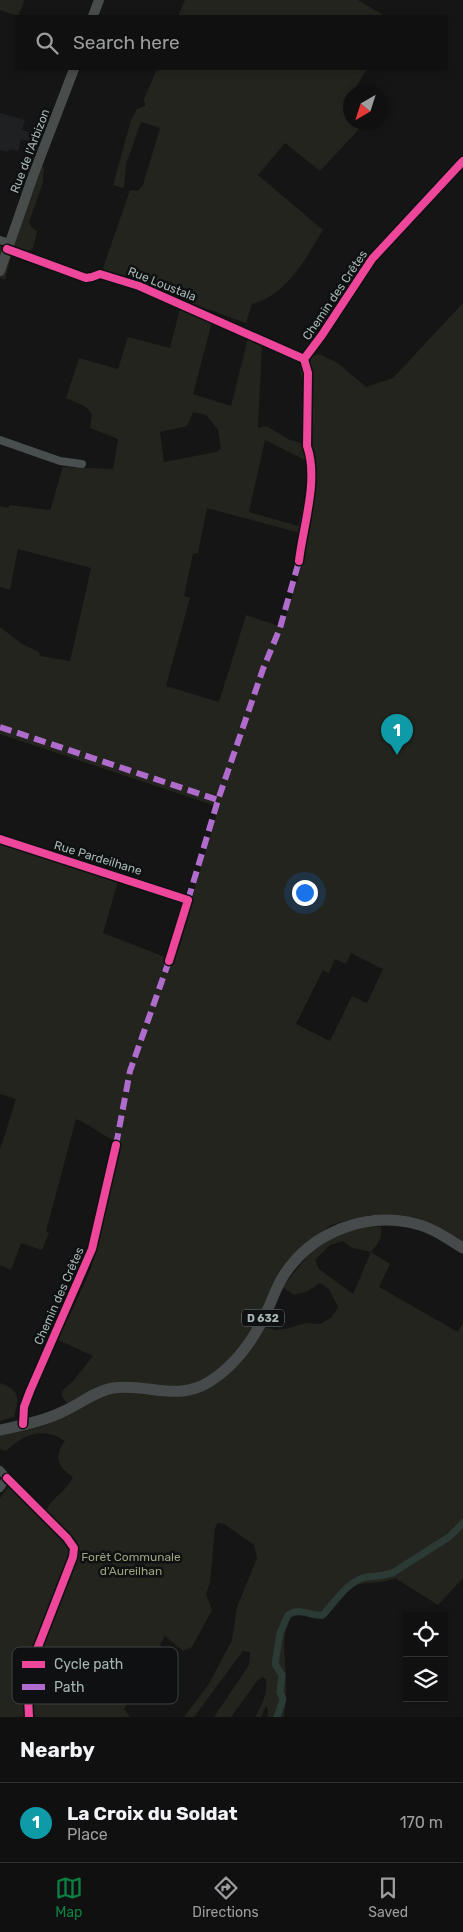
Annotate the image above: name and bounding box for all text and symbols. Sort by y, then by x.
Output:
search box [15,15,448,70]
icon: search [33,29,61,57]
text: Search here [73,31,180,54]
north arrow [343,85,388,130]
street label: Rue de l'Arbizon [7,107,53,195]
street label: Chemin des Crêtes [300,247,370,343]
street label: Rue Loustala [126,264,198,304]
pin: 1 [381,714,413,755]
street label: Rue Pardeilhane [52,838,144,878]
your location [292,880,318,906]
street label: Chemin des Crêtes [31,1245,87,1347]
road number: D 632 [242,1310,284,1326]
park label: Forêt Communale d'Aureilhan [81,1550,181,1578]
map controls [403,1612,448,1702]
button: locate [403,1612,448,1657]
legend [12,1647,178,1704]
text: Cycle path [54,1656,123,1673]
button: layers [403,1657,448,1702]
text: Path [54,1679,85,1696]
text: Nearby [20,1737,95,1762]
text: La Croix du Soldat [67,1802,238,1825]
text: 1 [32,1813,40,1832]
text: 170 m [400,1813,443,1832]
text: Place [67,1825,108,1844]
tab: Map [55,1874,83,1921]
tab: Directions [192,1874,259,1921]
tab: Saved [368,1874,408,1921]

